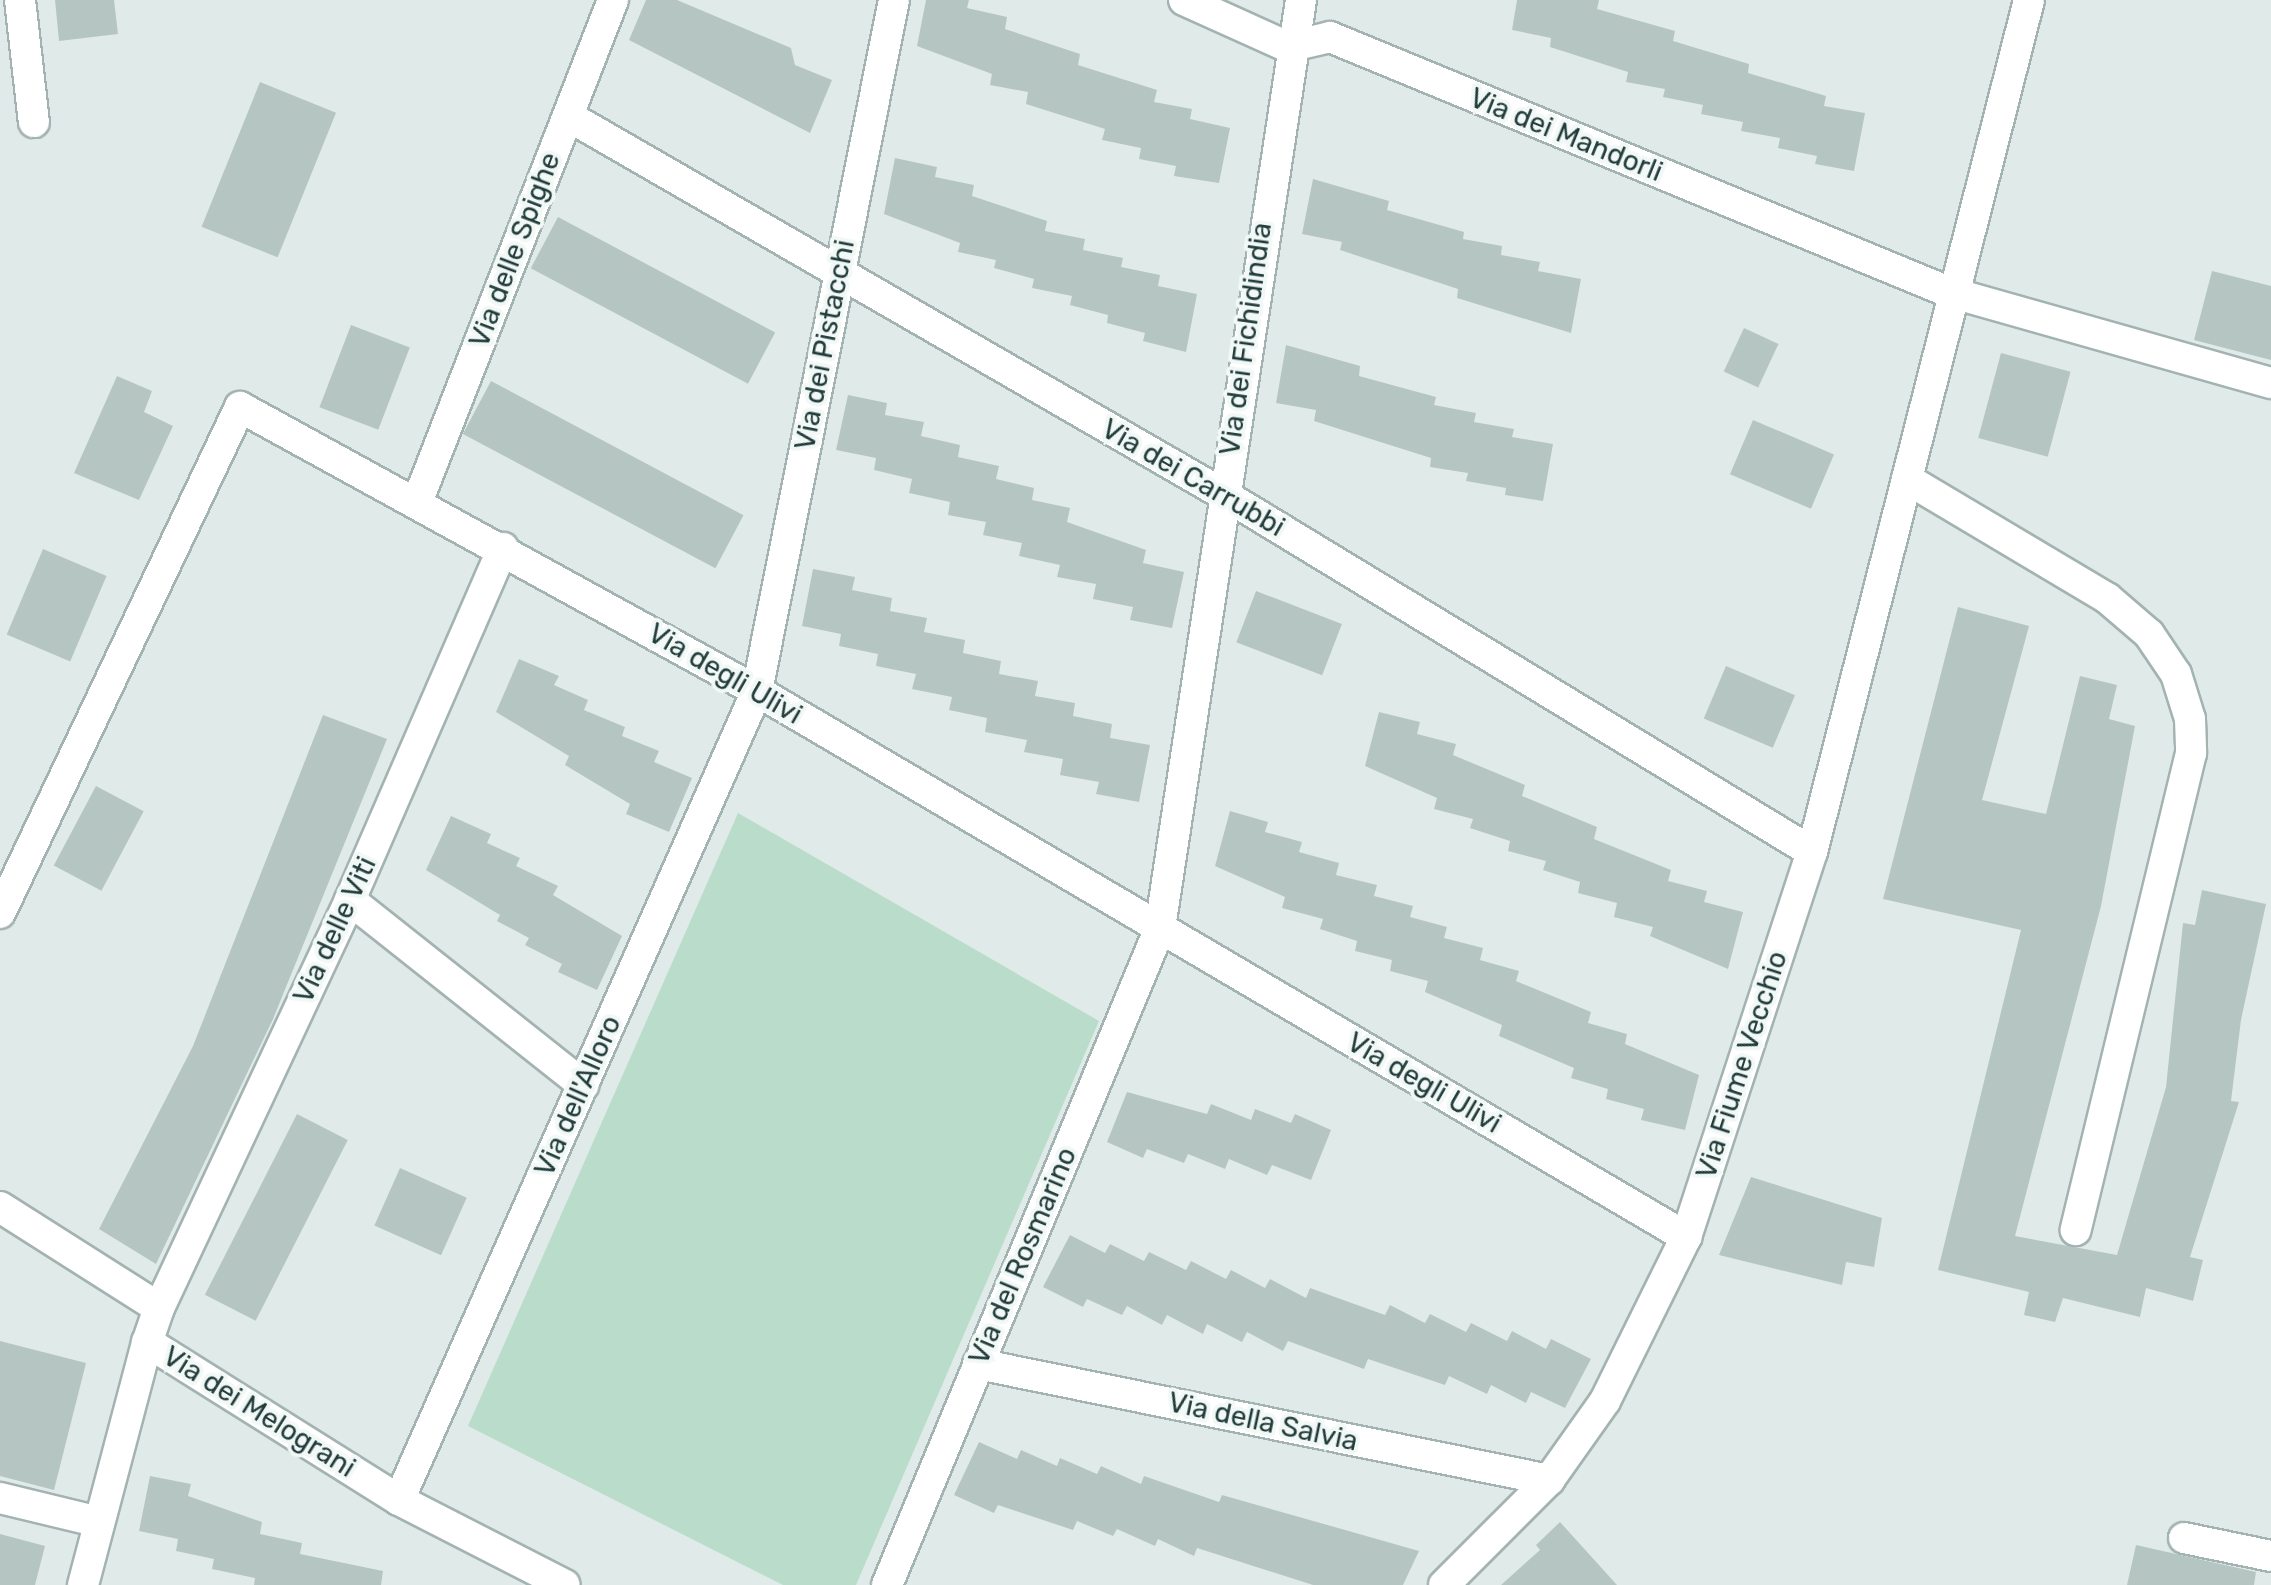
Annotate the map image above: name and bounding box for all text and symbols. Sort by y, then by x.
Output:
street label: Via dei Mandorli [1465,81,1667,189]
street label: Via delle Spighe [462,148,568,352]
street label: Via dei Fichidindia [1213,220,1279,458]
street label: Via dei Pistacchi [788,237,862,453]
street label: Via dei Carrubbi [1096,412,1290,544]
street label: Via degli Ulivi [642,616,808,732]
street label: Via delle Viti [286,851,384,1009]
street label: Via Fiume Vecchio [1689,947,1795,1183]
street label: Via dell'Alloro [528,1010,628,1182]
street label: Via degli Ulivi [1341,1025,1507,1141]
street label: Via del Rosmarino [962,1142,1084,1370]
street label: Via dei Melograni [157,1339,361,1485]
street label: Via della Salvia [1165,1386,1361,1458]

